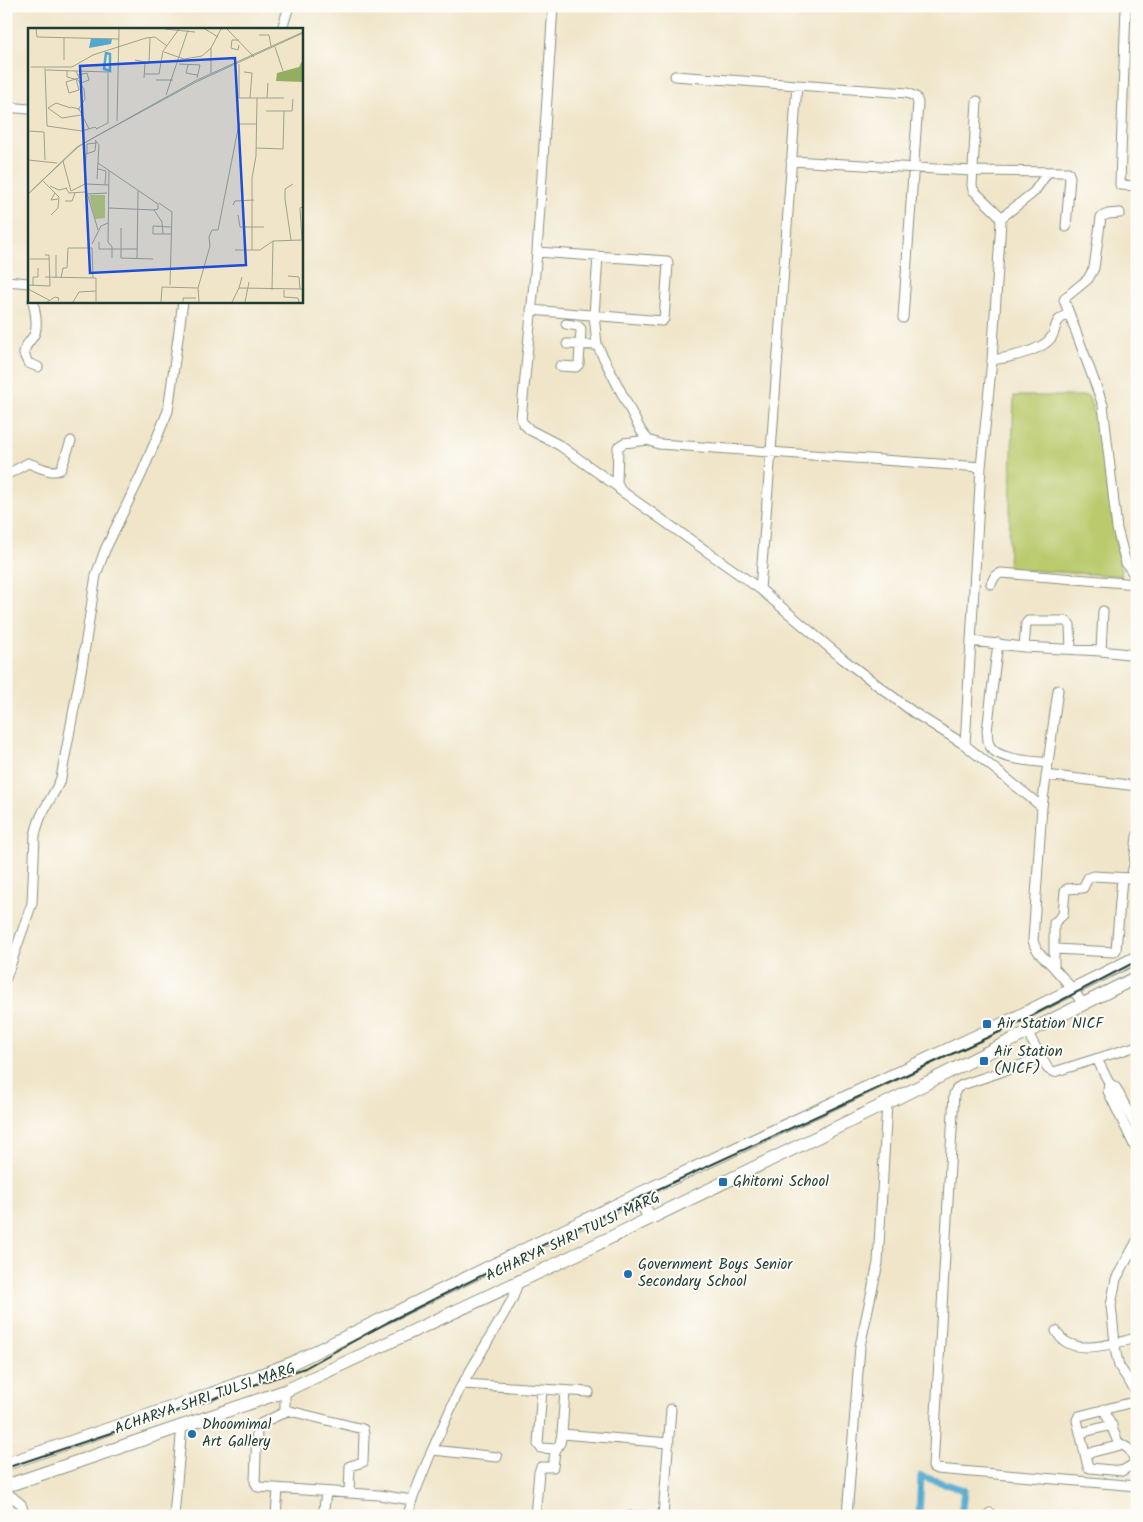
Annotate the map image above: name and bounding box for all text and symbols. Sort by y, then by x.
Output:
inset map [28,28,302,302]
place label: Air Station NICF [997,1012,1104,1036]
marker: Air Station NICF [981,1018,993,1030]
place label: Air Station (NICF) [994,1040,1063,1081]
marker: Air Station (NICF) [978,1055,990,1067]
place label: Ghitorni School [733,1170,829,1194]
marker: Ghitorni School [717,1176,729,1188]
street label: ACHARYA SHRI TULSI MARG [482,1186,664,1288]
place label: Government Boys Senior Secondary School [638,1253,793,1294]
marker: Government Boys Senior Secondary School [622,1268,634,1280]
street label: ACHARYA SHRI TULSI MARG [111,1357,299,1441]
place label: Dhoomimal Art Gallery [202,1413,272,1454]
marker: Dhoomimal Art Gallery [186,1428,198,1440]

